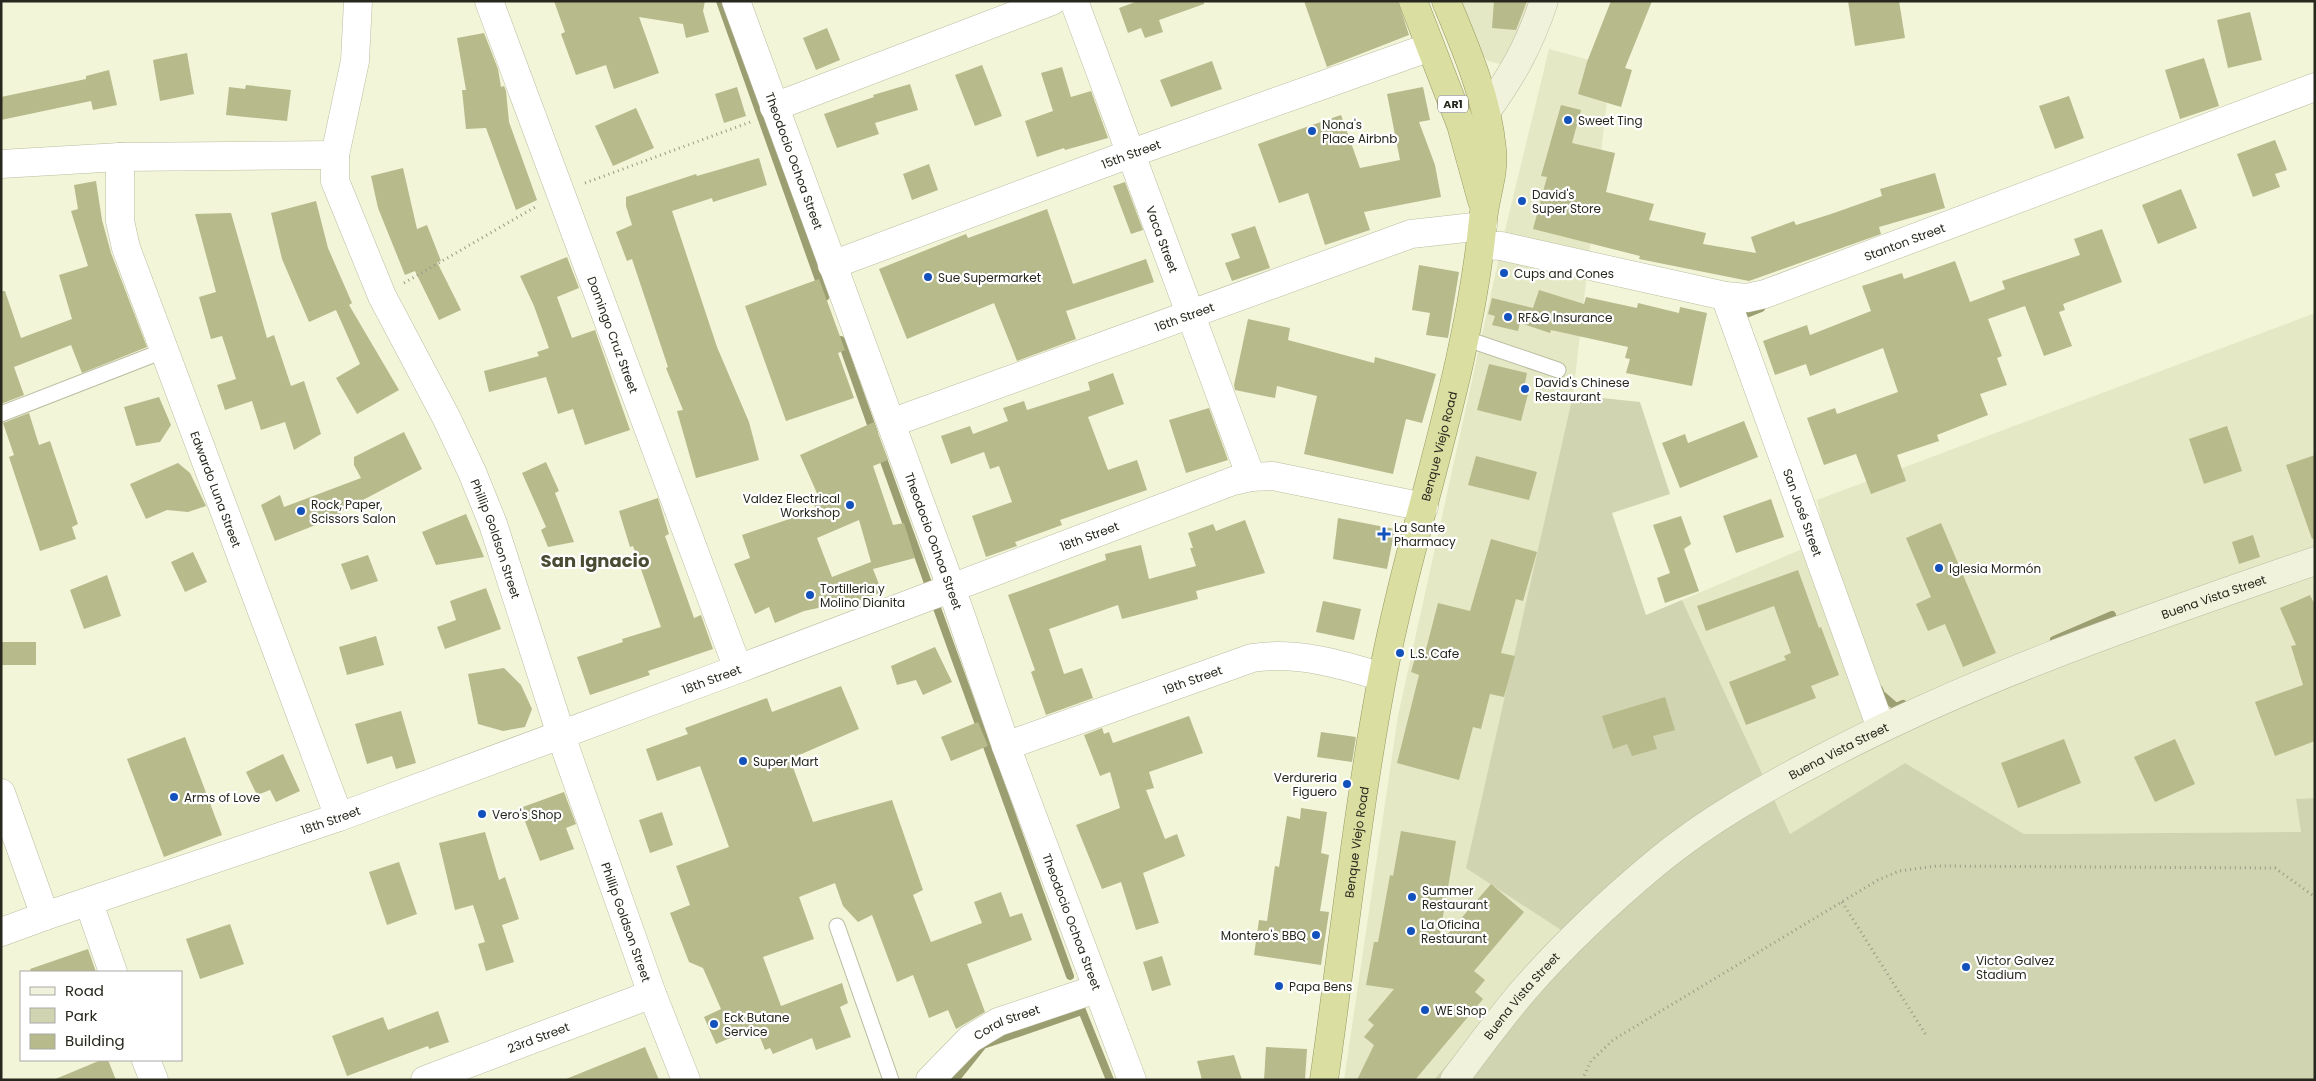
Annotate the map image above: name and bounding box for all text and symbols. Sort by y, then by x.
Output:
street label: Theodocio Ochoa Street [762,90,827,232]
road number: AR1 [1438,96,1468,112]
place label: Sweet Ting [1578,112,1643,129]
marker: Sweet Ting [1562,114,1574,126]
place label: Nona's Place Airbnb [1322,116,1397,147]
marker: Nona's Place Airbnb [1306,125,1318,137]
street label: 15th Street [1099,135,1163,172]
place label: David's Super Store [1532,186,1601,217]
marker: David's Super Store [1516,195,1528,207]
street label: Vaca Street [1142,203,1183,275]
street label: Stanton Street [1861,219,1947,265]
place label: Cups and Cones [1514,265,1614,282]
marker: Cups and Cones [1498,267,1510,279]
place label: Sue Supermarket [938,269,1041,286]
marker: Sue Supermarket [922,271,934,283]
street label: Domingo Cruz Street [584,274,643,395]
street label: 16th Street [1152,298,1216,335]
place label: RF&G Insurance [1518,309,1612,326]
marker: RF&G Insurance [1502,311,1514,323]
place label: David's Chinese Restaurant [1535,374,1630,405]
marker: David's Chinese Restaurant [1519,383,1531,395]
street label: Benque Viejo Road [1416,389,1461,503]
street label: Edwardo Luna Street [187,428,246,550]
street label: San José Street [1779,466,1827,559]
street label: Theodocio Ochoa Street [901,470,967,612]
street label: Phillip Goldson Street [467,476,525,601]
place label: Valdez Electrical Workshop [743,490,840,521]
place label: Rock, Paper, Scissors Salon [311,496,396,527]
marker: Valdez Electrical Workshop [844,499,856,511]
marker: Rock, Paper, Scissors Salon [295,505,307,517]
street label: 18th Street [1057,517,1121,555]
place label: La Sante Pharmacy [1394,519,1456,550]
marker: La Sante Pharmacy [1378,528,1390,540]
district label: San Ignacio [541,548,649,573]
place label: Iglesia Mormón [1949,560,2041,577]
marker: Iglesia Mormón [1933,562,1945,574]
street label: Buena Vista Street [2159,570,2268,623]
place label: Tortilleria y Molino Dianita [820,580,905,611]
marker: Tortilleria y Molino Dianita [804,589,816,601]
place label: L.S. Cafe [1410,645,1459,662]
marker: L.S. Cafe [1394,647,1406,659]
street label: 18th Street [679,660,743,698]
street label: 19th Street [1160,661,1224,698]
street label: Buena Vista Street [1785,718,1891,783]
place label: Super Mart [753,753,818,770]
marker: Super Mart [737,755,749,767]
place label: Verdureria Figuero [1274,769,1337,800]
marker: Verdureria Figuero [1341,778,1353,790]
street label: Benque Viejo Road [1340,785,1372,899]
place label: Arms of Love [184,789,260,806]
marker: Arms of Love [168,791,180,803]
street label: 18th Street [299,801,363,838]
place label: Vero's Shop [492,806,562,823]
marker: Vero's Shop [476,808,488,820]
street label: Theodocio Ochoa Street [1039,851,1106,992]
street label: Phillip Goldson Street [598,860,656,984]
place label: Summer Restaurant [1422,882,1488,913]
marker: Summer Restaurant [1406,891,1418,903]
place label: La Oficina Restaurant [1421,916,1487,947]
marker: La Oficina Restaurant [1405,925,1417,937]
place label: Montero's BBQ [1221,927,1307,944]
marker: Montero's BBQ [1310,929,1322,941]
street label: Buena Vista Street [1479,948,1563,1043]
place label: Victor Galvez Stadium [1976,952,2054,983]
marker: Victor Galvez Stadium [1960,961,1972,973]
legend [20,971,182,1061]
place label: Papa Bens [1289,978,1352,995]
text: Road [65,980,104,1001]
marker: Papa Bens [1273,980,1285,992]
street label: Coral Street [970,1000,1042,1044]
place label: WE Shop [1435,1002,1487,1019]
marker: WE Shop [1419,1004,1431,1016]
text: Park [65,1005,97,1026]
place label: Eck Butane Service [724,1009,789,1040]
street label: 23rd Street [505,1018,572,1057]
marker: Eck Butane Service [708,1018,720,1030]
text: Building [65,1030,125,1051]

